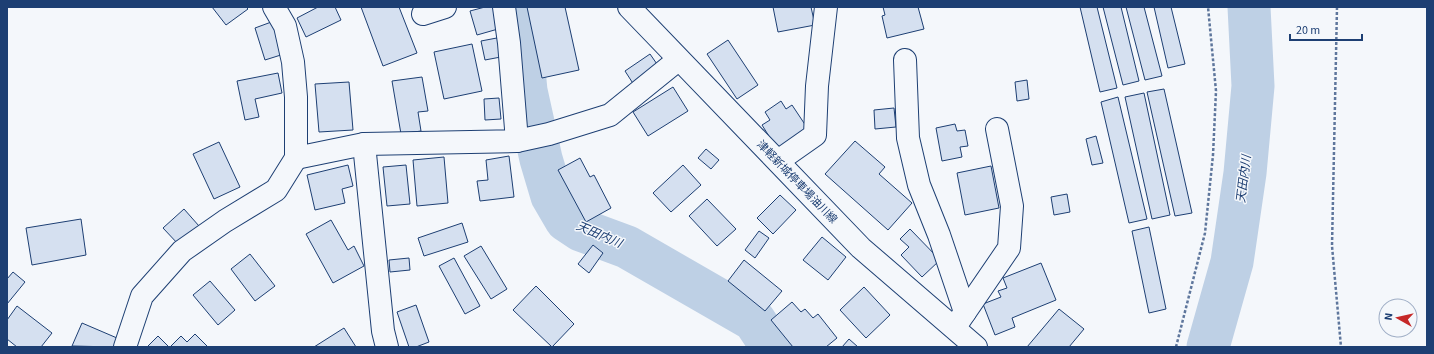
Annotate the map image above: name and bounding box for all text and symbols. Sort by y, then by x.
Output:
scale bar [1290,16,1362,42]
text: 20 m [1296,22,1320,39]
street label: 津軽新城停車場油川線 [753,137,841,227]
water label: 天田内川 [1233,152,1256,204]
water label: 天田内川 [574,218,626,253]
north arrow [1378,298,1418,338]
text: N [1381,312,1397,321]

